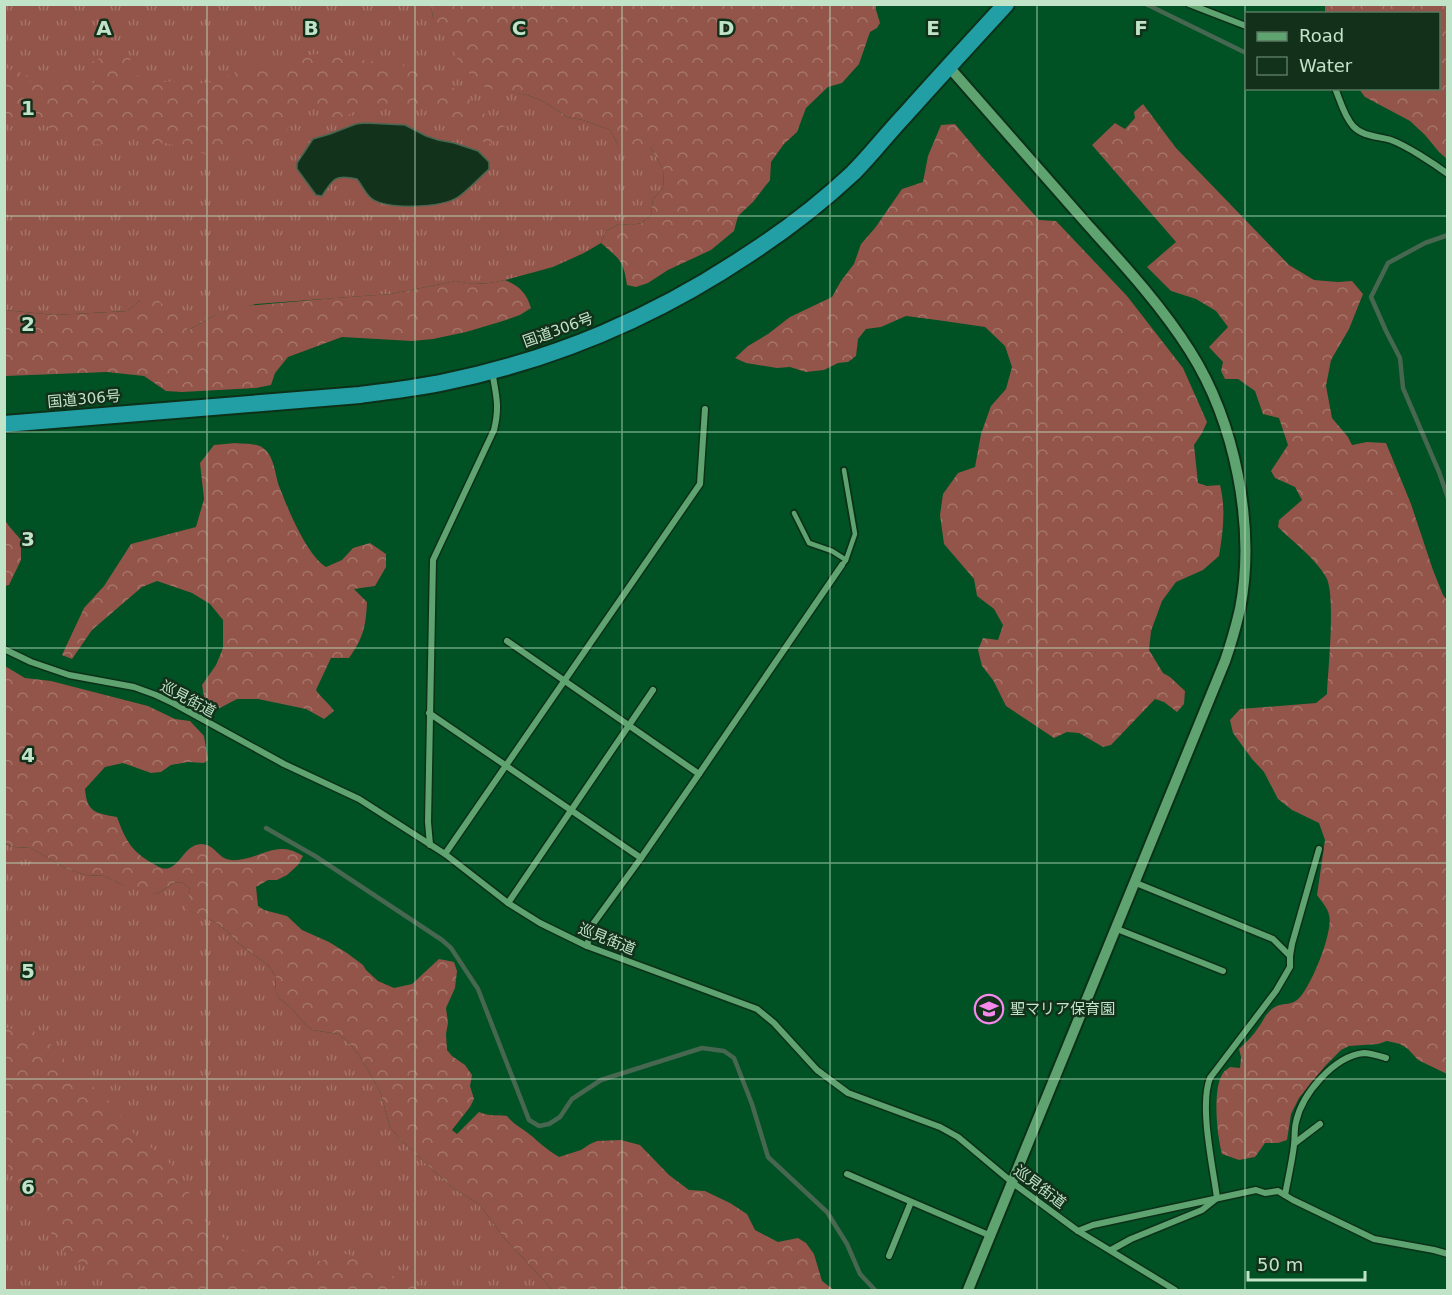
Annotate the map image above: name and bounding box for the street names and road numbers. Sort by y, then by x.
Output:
street label: 国道306号 [520,309,596,351]
street label: 国道306号 [47,387,121,411]
street label: 巡見街道 [157,677,219,721]
street label: 巡見街道 [576,919,638,959]
street label: 巡見街道 [1011,1162,1069,1212]

